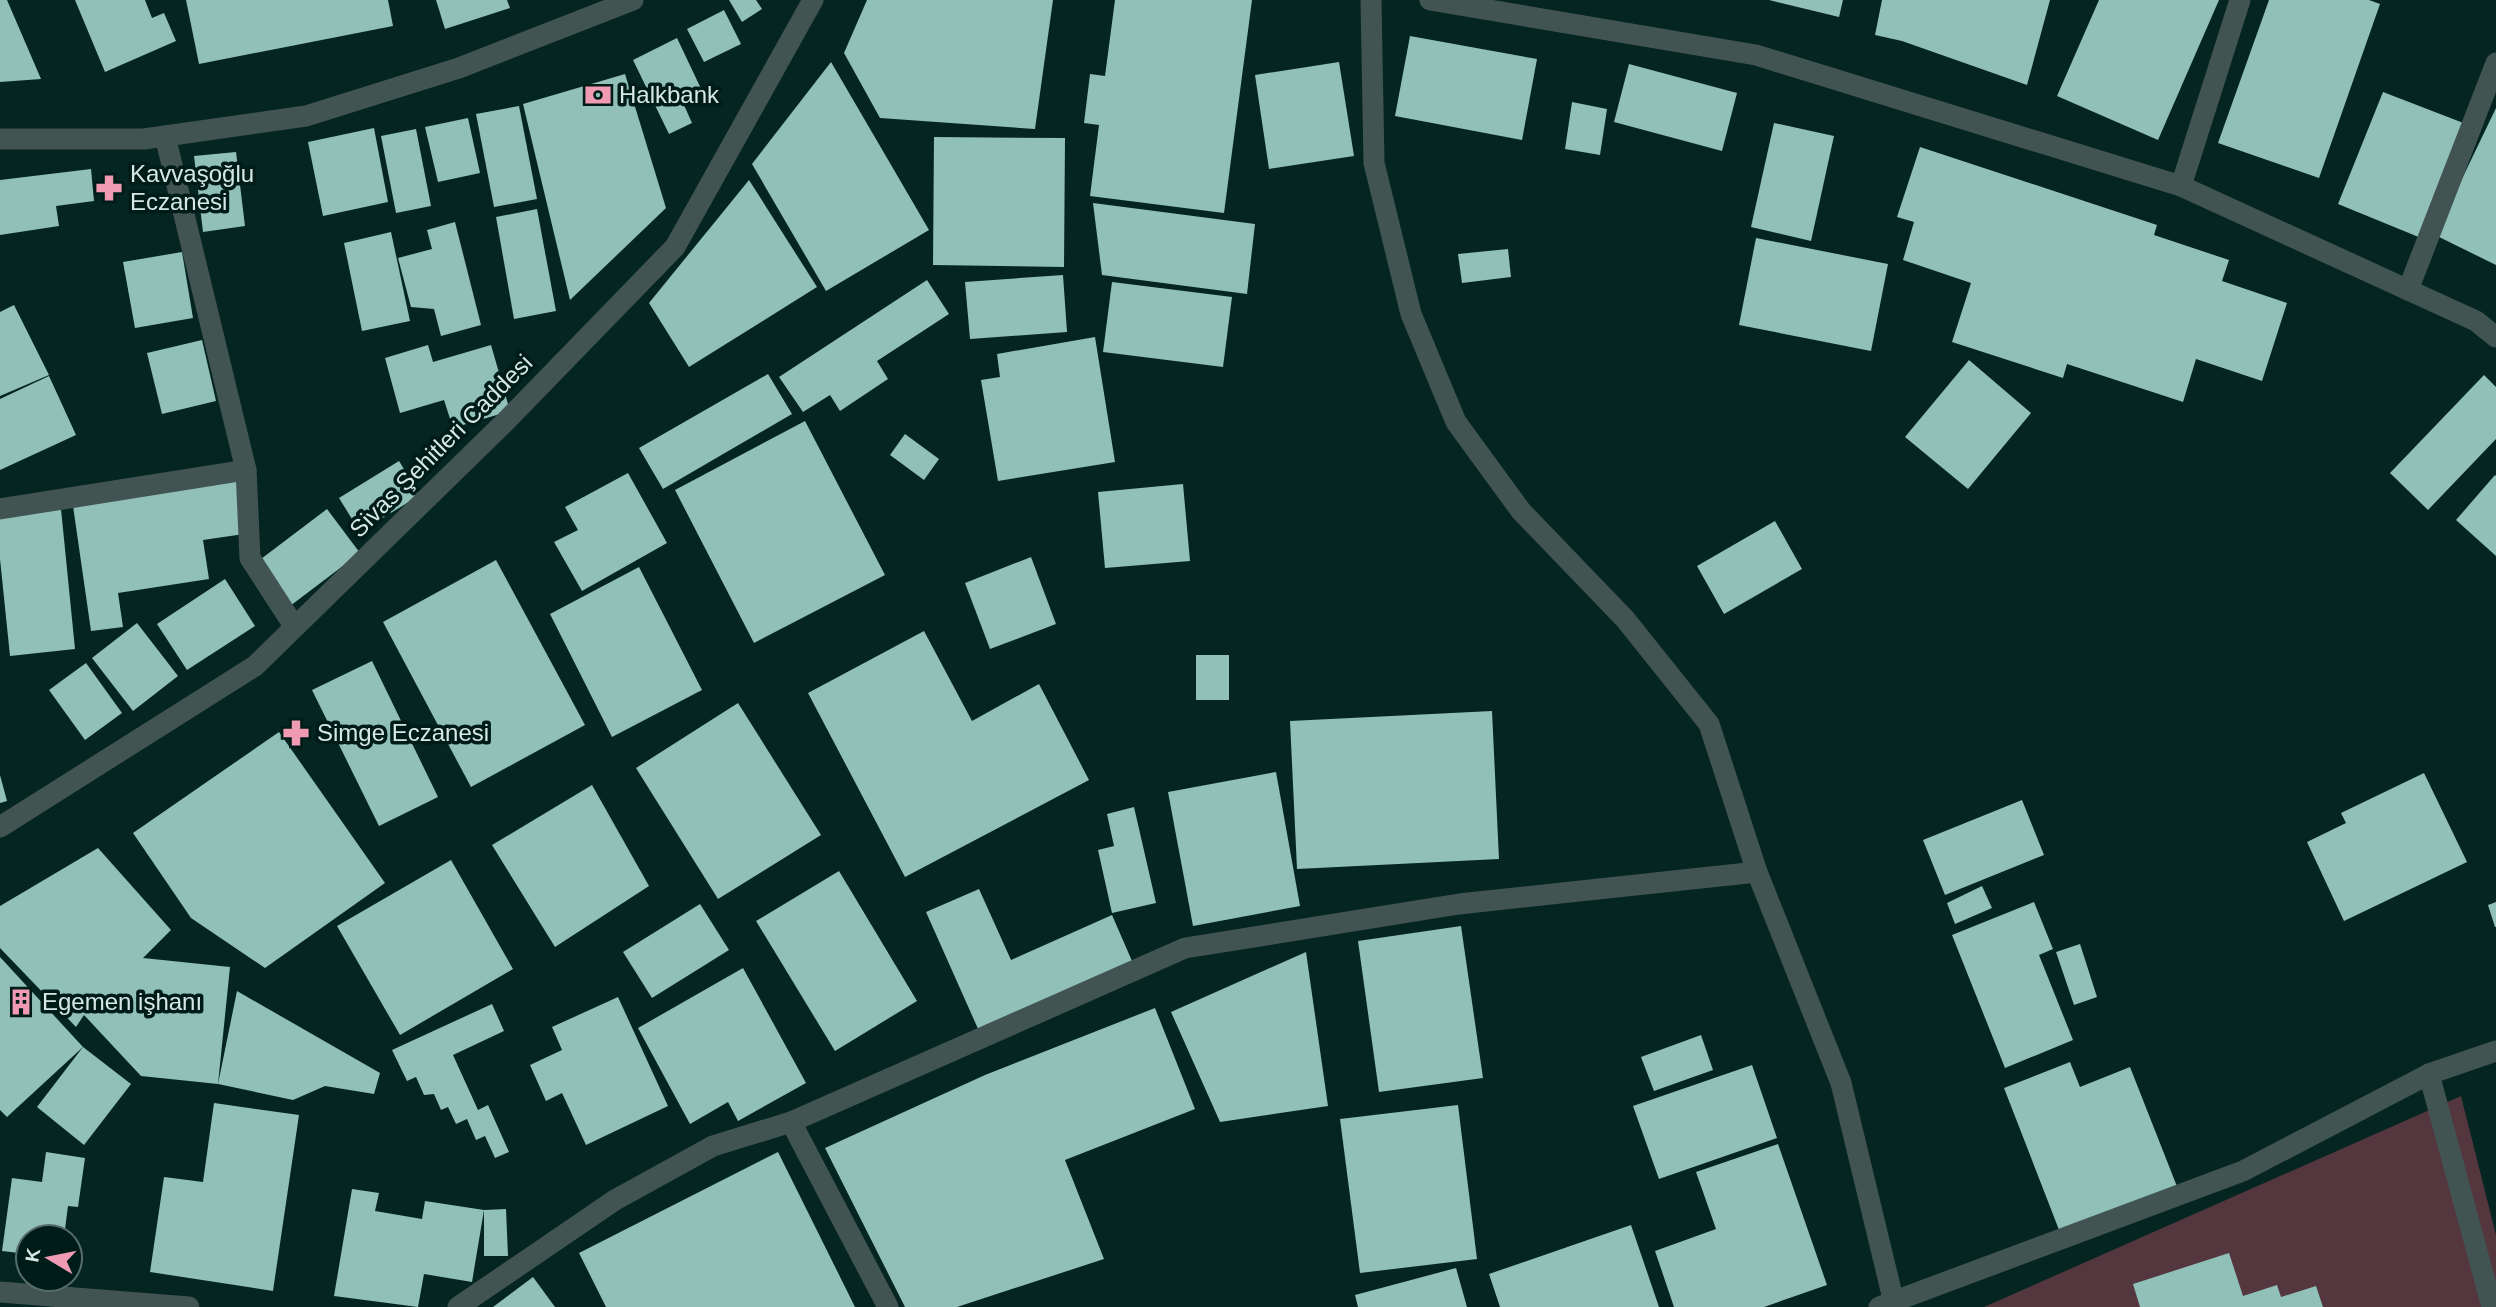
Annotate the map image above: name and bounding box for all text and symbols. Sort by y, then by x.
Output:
bank icon: Halkbank [583,80,613,110]
place label: Halkbank [619,81,720,108]
place label: Kavvaşoğlu Eczanesi [130,160,254,215]
pharmacy icon: Kavvaşoğlu Eczanesi [94,173,124,203]
street label: Sivas Şehitleri Caddesi [344,349,537,542]
pharmacy icon: Simge Eczanesi [281,718,311,748]
place label: Simge Eczanesi [317,719,489,746]
building icon: Egemen işhanı [6,987,36,1017]
place label: Egemen işhanı [42,988,202,1015]
north arrow [14,1223,84,1293]
text: K [21,1246,44,1264]

